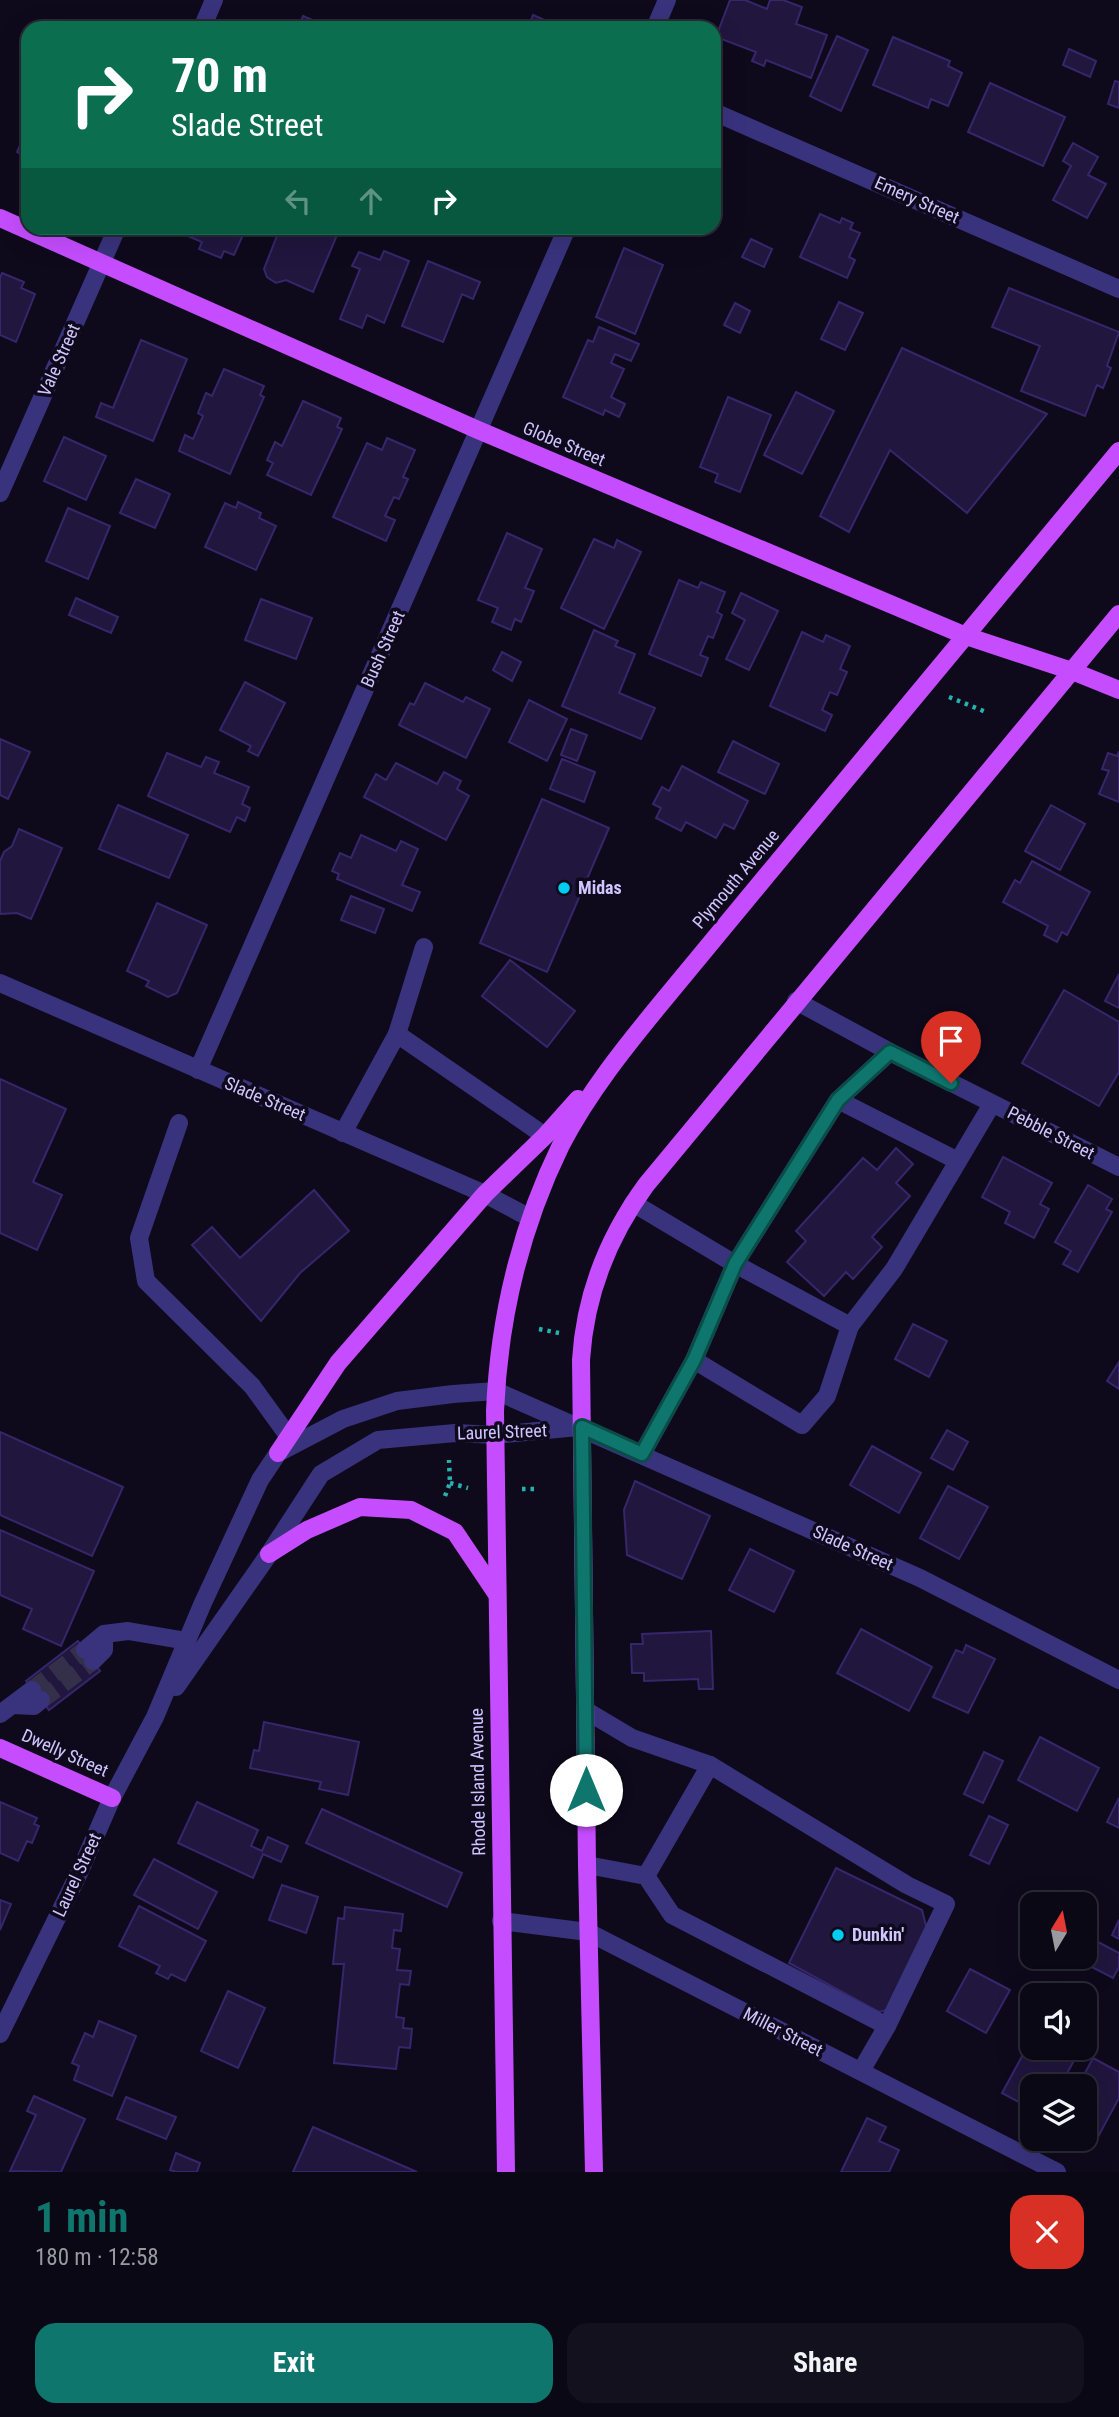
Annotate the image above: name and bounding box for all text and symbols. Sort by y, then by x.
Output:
text: 70 m [171,47,268,104]
icon: right [56,49,147,140]
text: Slade Street [171,106,323,144]
street label: Emery Street [872,172,963,228]
icon: left [279,182,317,220]
icon: ahead [352,182,390,220]
icon: right [425,182,463,220]
street label: Vale Street [33,320,84,399]
street label: Globe Street [520,417,609,470]
street label: Bush Street [356,607,409,690]
street label: Plymouth Avenue [688,825,783,932]
place label: Midas [578,877,622,898]
marker: Midas [556,880,572,896]
pin [921,1011,981,1083]
icon: arrive [932,1022,970,1060]
street label: Slade Street [222,1072,309,1125]
street label: Pebble Street [1004,1102,1098,1163]
street label: Laurel Street [457,1419,547,1444]
street label: Slade Street [810,1521,897,1575]
street label: Rhode Island Avenue [466,1708,489,1856]
street label: Dwelly Street [19,1724,112,1781]
position arrow [549,1753,623,1827]
street label: Laurel Street [48,1830,105,1920]
north arrow [1020,1892,1097,1969]
map controls [1020,1892,1097,2151]
place label: Dunkin' [852,1924,904,1945]
marker: Dunkin' [830,1927,846,1943]
button: sound [1020,1983,1097,2060]
street label: Miller Street [740,2003,826,2060]
button: layers [1020,2074,1097,2151]
text: 1 min [35,2193,128,2242]
button: close [1010,2195,1084,2269]
text: 180 m · 12:58 [35,2244,159,2271]
button: Exit [35,2323,553,2403]
button: Share [567,2323,1084,2403]

